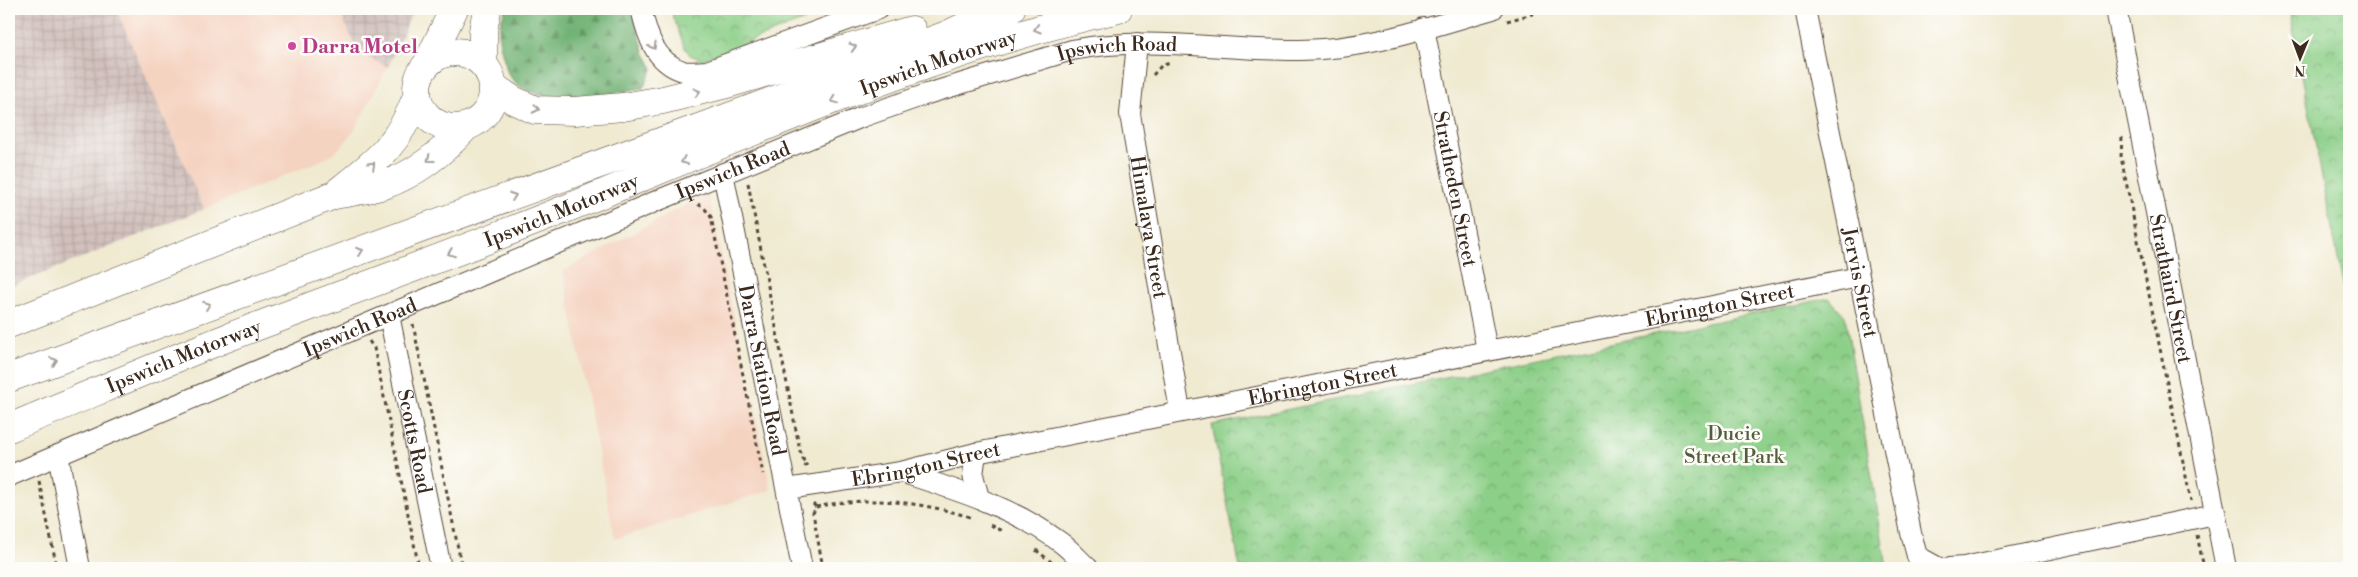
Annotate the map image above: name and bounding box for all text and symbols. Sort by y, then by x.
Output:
one-way arrow [1033,23,1042,33]
street label: Ipswich Motorway [857,25,1021,102]
street label: Ipswich Road [1054,32,1178,68]
north arrow [2276,32,2326,82]
place label: Darra Motel [302,35,418,60]
marker: Darra Motel [286,40,298,52]
one-way arrow [647,41,657,50]
one-way arrow [848,42,857,52]
text: N [2294,61,2305,79]
one-way arrow [692,87,700,97]
one-way arrow [831,95,839,105]
one-way arrow [532,103,541,114]
street label: Stratheden Street [1427,109,1482,269]
street label: Ipswich Road [673,136,795,206]
one-way arrow [426,153,436,162]
street label: Himalaya Street [1123,154,1172,301]
one-way arrow [680,155,689,165]
one-way arrow [366,162,375,171]
street label: Ipswich Motorway [481,169,643,254]
one-way arrow [508,192,517,202]
street label: Strathaird Street [2143,212,2196,366]
street label: Jervis Street [1835,224,1882,340]
one-way arrow [355,247,364,257]
one-way arrow [448,248,456,258]
street label: Ebrington Street [1643,279,1797,333]
street label: Darra Station Road [732,283,790,459]
street label: Ipswich Road [300,293,421,364]
one-way arrow [202,301,211,311]
street label: Ipswich Motorway [103,315,265,400]
one-way arrow [50,357,58,367]
street label: Ebrington Street [1246,358,1400,412]
street label: Scotts Road [391,387,437,497]
park label: Ducie Street Park [1684,422,1786,470]
street label: Ebrington Street [850,437,1002,493]

